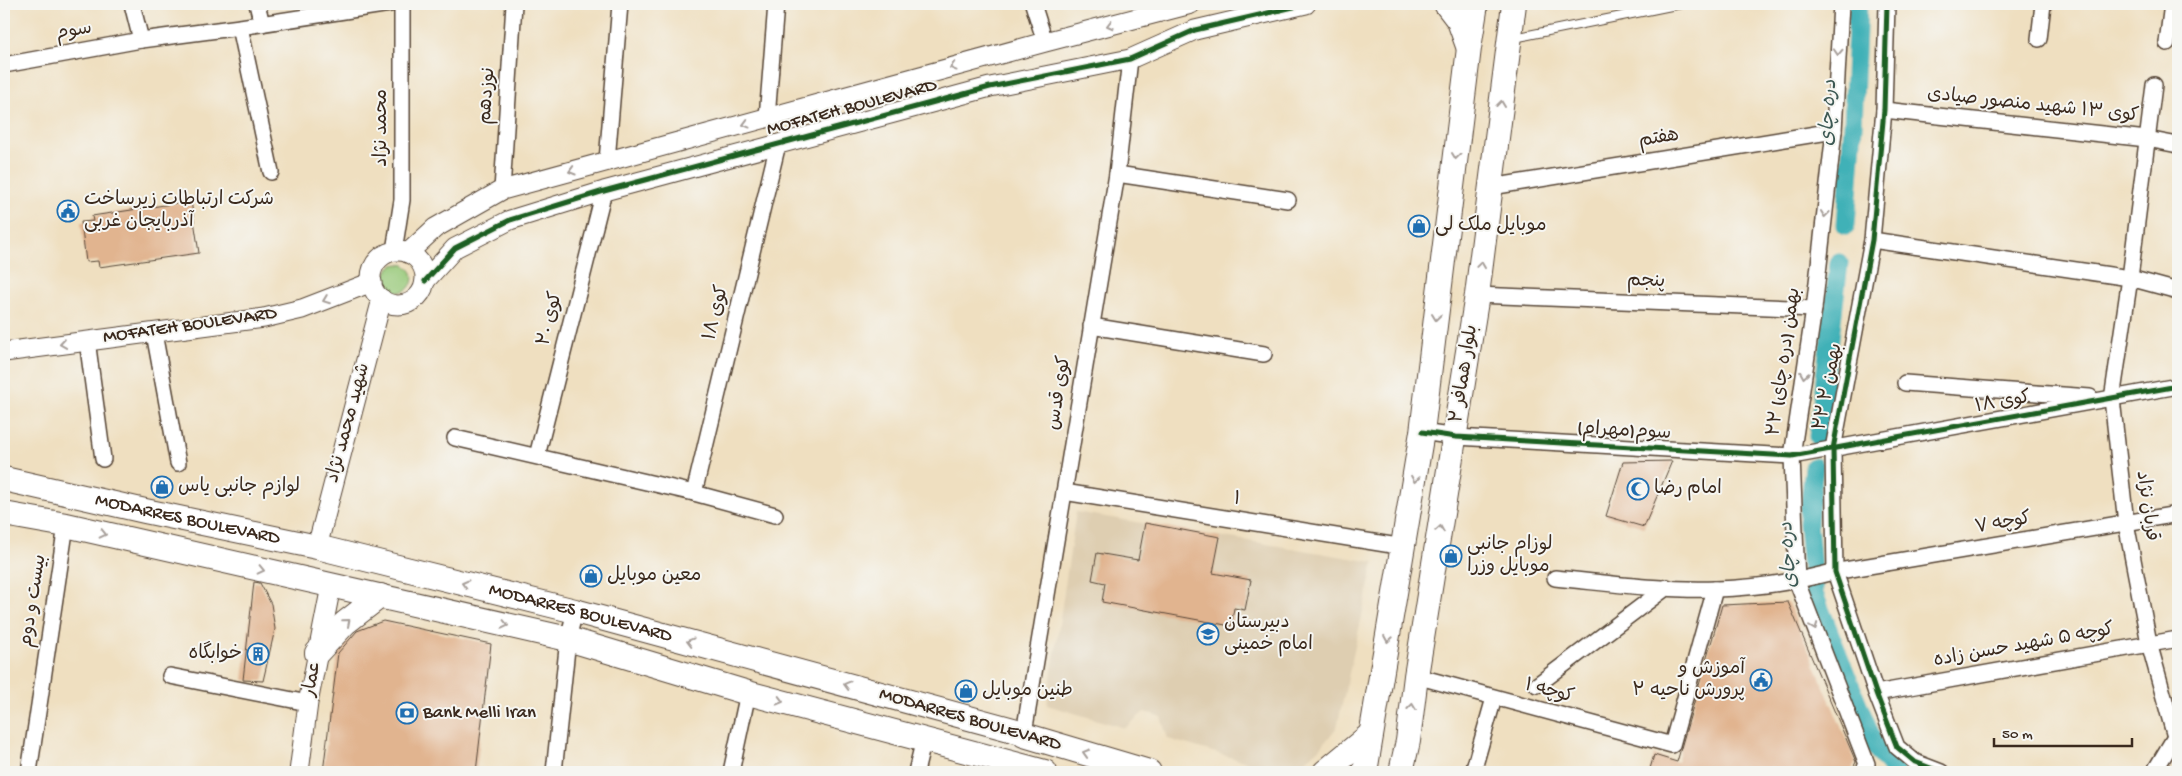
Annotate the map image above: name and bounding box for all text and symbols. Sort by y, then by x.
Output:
street label: سوم [54,18,94,46]
one-way arrow [1106,19,1115,30]
one-way arrow [1833,49,1844,57]
one-way arrow [949,61,958,72]
street label: نوزدهم [475,67,501,125]
street label: MOFATEH BOULEVARD [764,74,940,142]
water label: دره چای [1816,79,1843,147]
street label: کوی ۱۳ شهید منصور صیادی [1926,83,2140,129]
street label: محمد نژاد [371,89,394,167]
one-way arrow [1495,99,1506,107]
one-way arrow [742,118,750,128]
street label: هفتم [1637,124,1681,154]
one-way arrow [1451,152,1462,160]
one-way arrow [568,165,577,176]
place label: شرکت ارتباطات زیرساخت آذربایجان غربی [84,189,274,234]
public building icon: شرکت ارتباطات زیرساخت آذربایجان غربی [56,199,80,223]
one-way arrow [1820,211,1831,219]
shop icon: موبایل ملک لی [1407,214,1431,238]
place label: موبایل ملک لی [1435,215,1547,238]
one-way arrow [1475,261,1486,269]
street label: پنجم [1626,270,1666,294]
street label: کوی ۱۸ [699,283,735,343]
street label: ۲۲ بهمن (دره چای) [1763,286,1807,438]
street label: کوی ۲۰ [533,290,569,348]
one-way arrow [323,294,331,304]
street label: MOFATEH BOULEVARD [102,302,279,350]
one-way arrow [1431,314,1442,322]
street label: بلوار همافر ۲ [1446,323,1484,425]
one-way arrow [59,338,67,349]
street label: ۲۲ بهمن ۲ [1809,341,1849,433]
street label: کوی قدس [1043,354,1077,432]
street label: شهید محمد نژاد [322,361,376,485]
one-way arrow [1799,372,1810,380]
street label: کوی ۱۸ [1973,387,2033,419]
street label: سوم(مهرام) [1576,418,1672,446]
street label: قربان نژاد [2130,469,2162,543]
shop icon: لوازم جانبی یاس [150,475,174,499]
one-way arrow [1410,475,1421,483]
place label: لوازم جانبی یاس [178,476,300,499]
mosque icon: امام رضا [1626,477,1650,501]
place label: امام رضا [1654,478,1722,501]
street label: ۱ [1232,488,1242,512]
street label: MODARRES BOULEVARD [93,489,283,551]
street label: کوچه ۷ [1973,508,2033,540]
water label: دره چای [1775,521,1804,589]
one-way arrow [1435,525,1445,534]
one-way arrow [99,528,108,539]
place label: لوزام جانبی موبایل وزرا [1467,534,1553,579]
shop icon: لوزام جانبی موبایل وزرا [1439,544,1463,568]
street label: بیست و دوم [15,553,53,649]
one-way arrow [257,564,266,575]
shop icon: معین موبایل [579,564,603,588]
place label: معین موبایل [607,565,701,588]
one-way arrow [461,579,470,590]
street label: MODARRES BOULEVARD [486,579,675,649]
place label: دبیرستان امام خمینی [1224,612,1313,657]
one-way arrow [341,619,350,628]
one-way arrow [501,619,510,630]
street label: کوچه ۵ شهید حسن زاده [1932,619,2116,673]
school or university icon: دبیرستان امام خمینی [1196,622,1220,646]
one-way arrow [1808,622,1818,631]
one-way arrow [1383,634,1393,643]
one-way arrow [687,638,695,648]
place label: خوابگاه [189,641,242,666]
building icon: خوابگاه [246,642,270,666]
place label: آموزش و پرورش ناحیه ۲ [1632,656,1746,703]
street label: عمار [298,659,327,700]
public building icon: آموزش و پرورش ناحیه ۲ [1749,668,1773,692]
street label: کوچه ۱ [1522,674,1576,710]
shop icon: طنین موبایل [954,679,978,703]
one-way arrow [843,680,851,691]
place label: طنین موبایل [982,680,1073,703]
street label: MODARRES BOULEVARD [876,683,1064,757]
one-way arrow [775,695,784,706]
bank icon: Bank Melli Iran [395,701,419,725]
place label: Bank Melli Iran [422,702,536,725]
one-way arrow [1406,703,1417,711]
scale bar [1994,716,2132,748]
text: 50 m [2002,726,2033,744]
one-way arrow [1082,749,1090,759]

